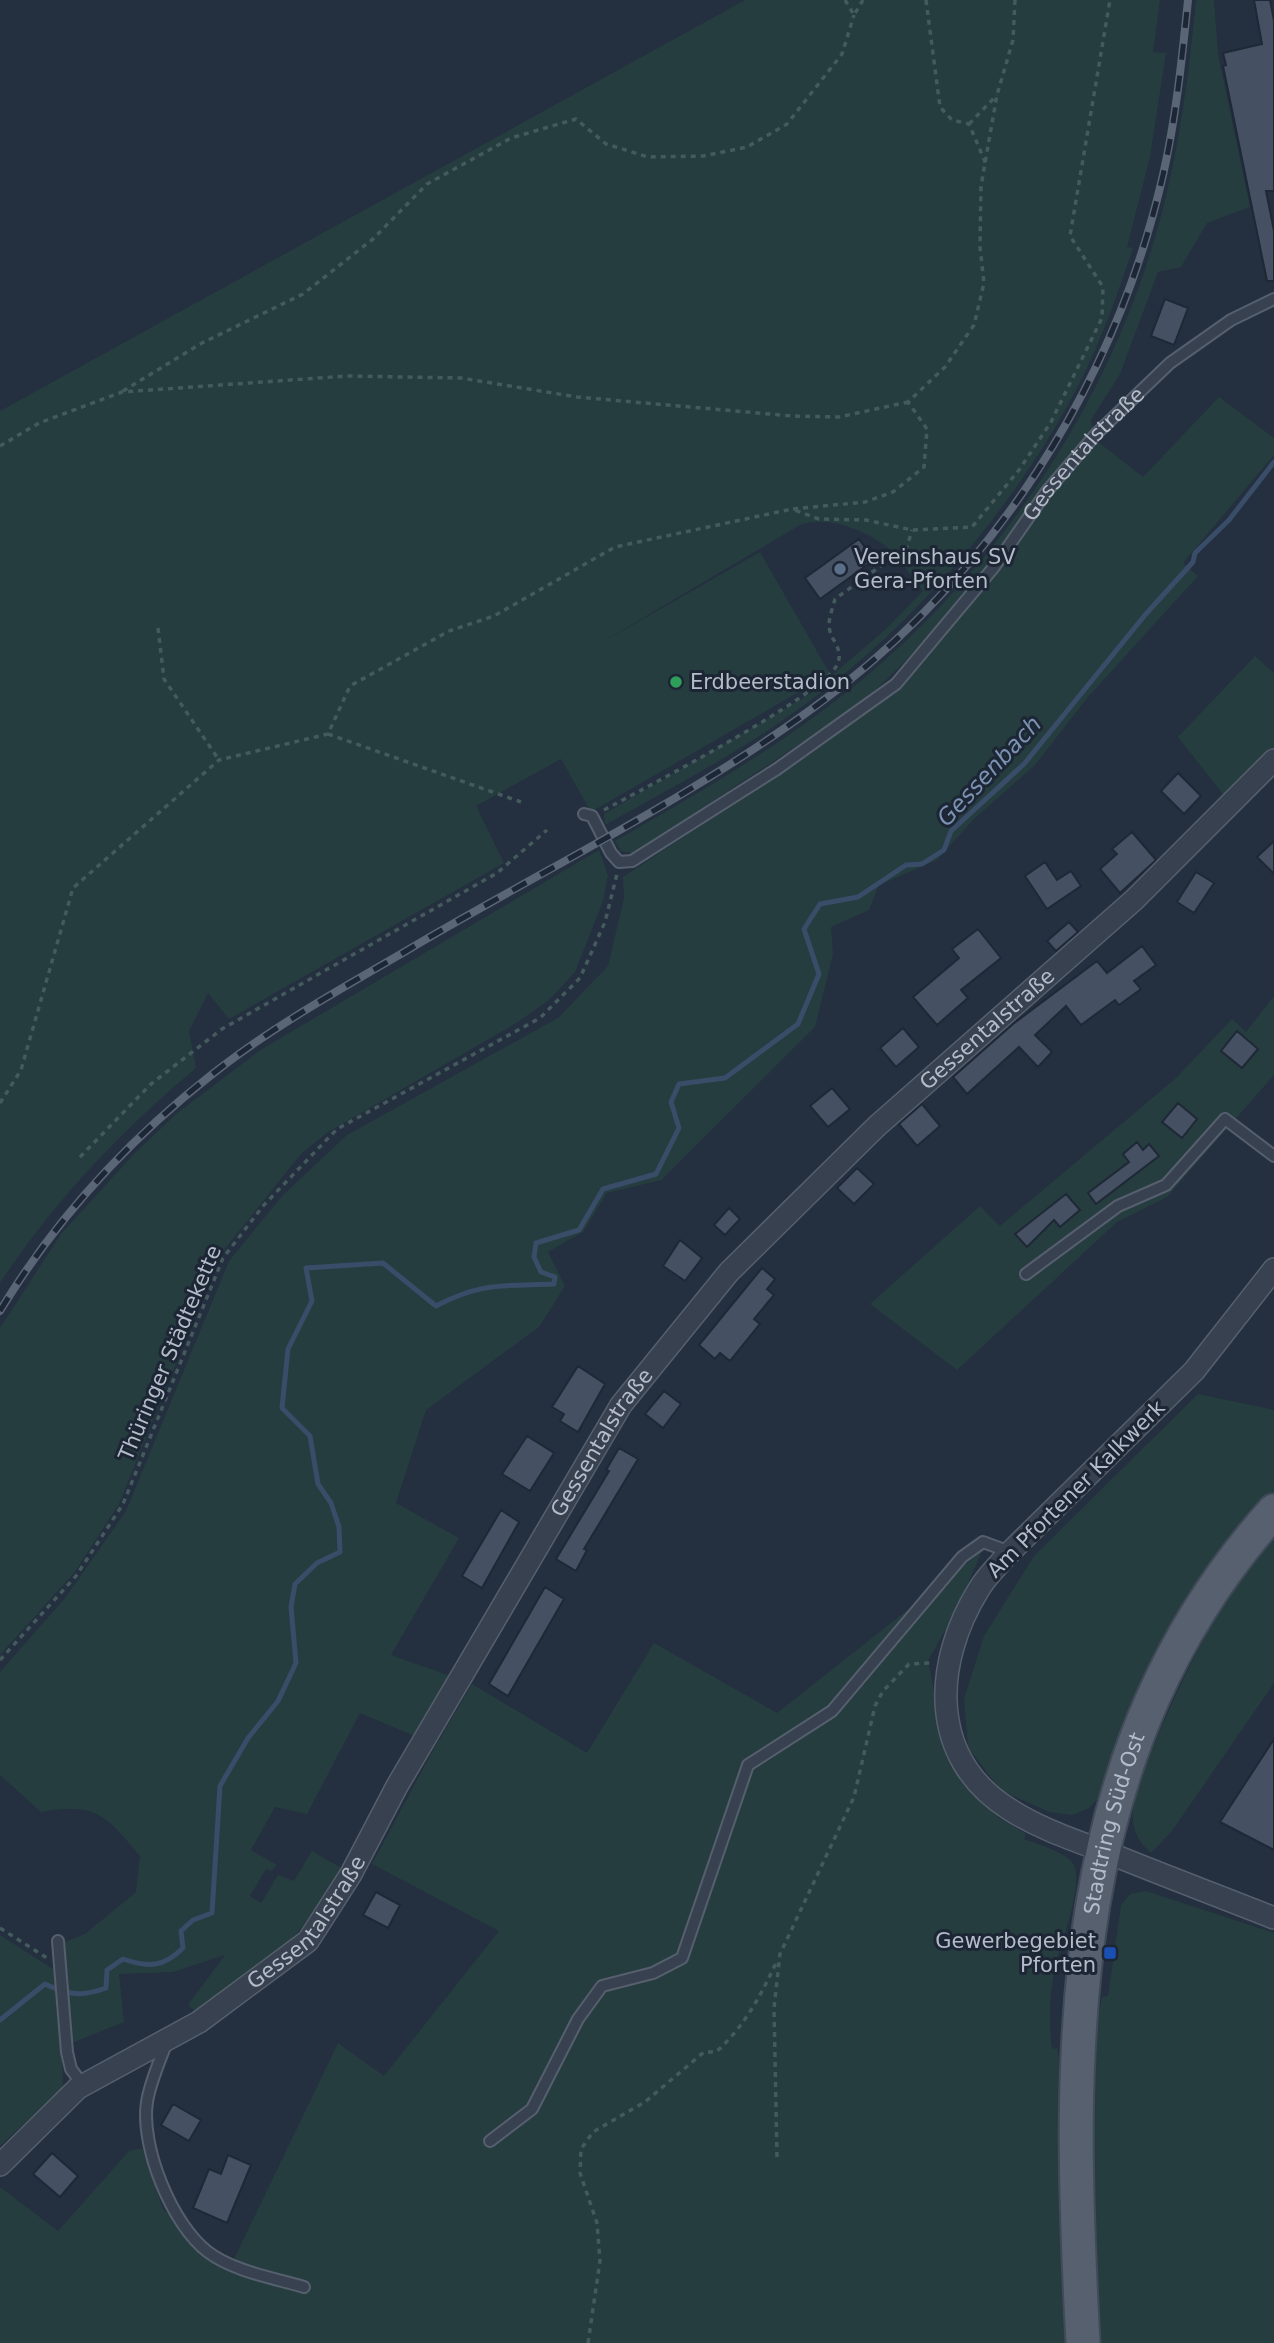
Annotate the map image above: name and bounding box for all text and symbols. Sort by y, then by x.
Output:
street label: Gessentalstraße [1018,382,1149,526]
place label: Vereinshaus SV Gera-Pforten [854,545,1016,593]
marker: Vereinshaus SV Gera-Pforten [832,561,848,577]
place label: Erdbeerstadion [690,670,850,694]
marker: Erdbeerstadion [668,674,684,690]
water label: Gessenbach [932,711,1046,831]
street label: Gessentalstraße [915,964,1059,1095]
street label: Thüringer Städtekette [113,1242,226,1465]
street label: Gessentalstraße [546,1364,658,1521]
street label: Am Pfortener Kalkwerk [982,1395,1170,1583]
street label: Stadtring Süd-Ost [1079,1729,1150,1917]
street label: Gessentalstraße [242,1852,370,1994]
place label: Gewerbegebiet Pforten [935,1929,1096,1977]
marker: Gewerbegebiet Pforten [1102,1945,1118,1961]

